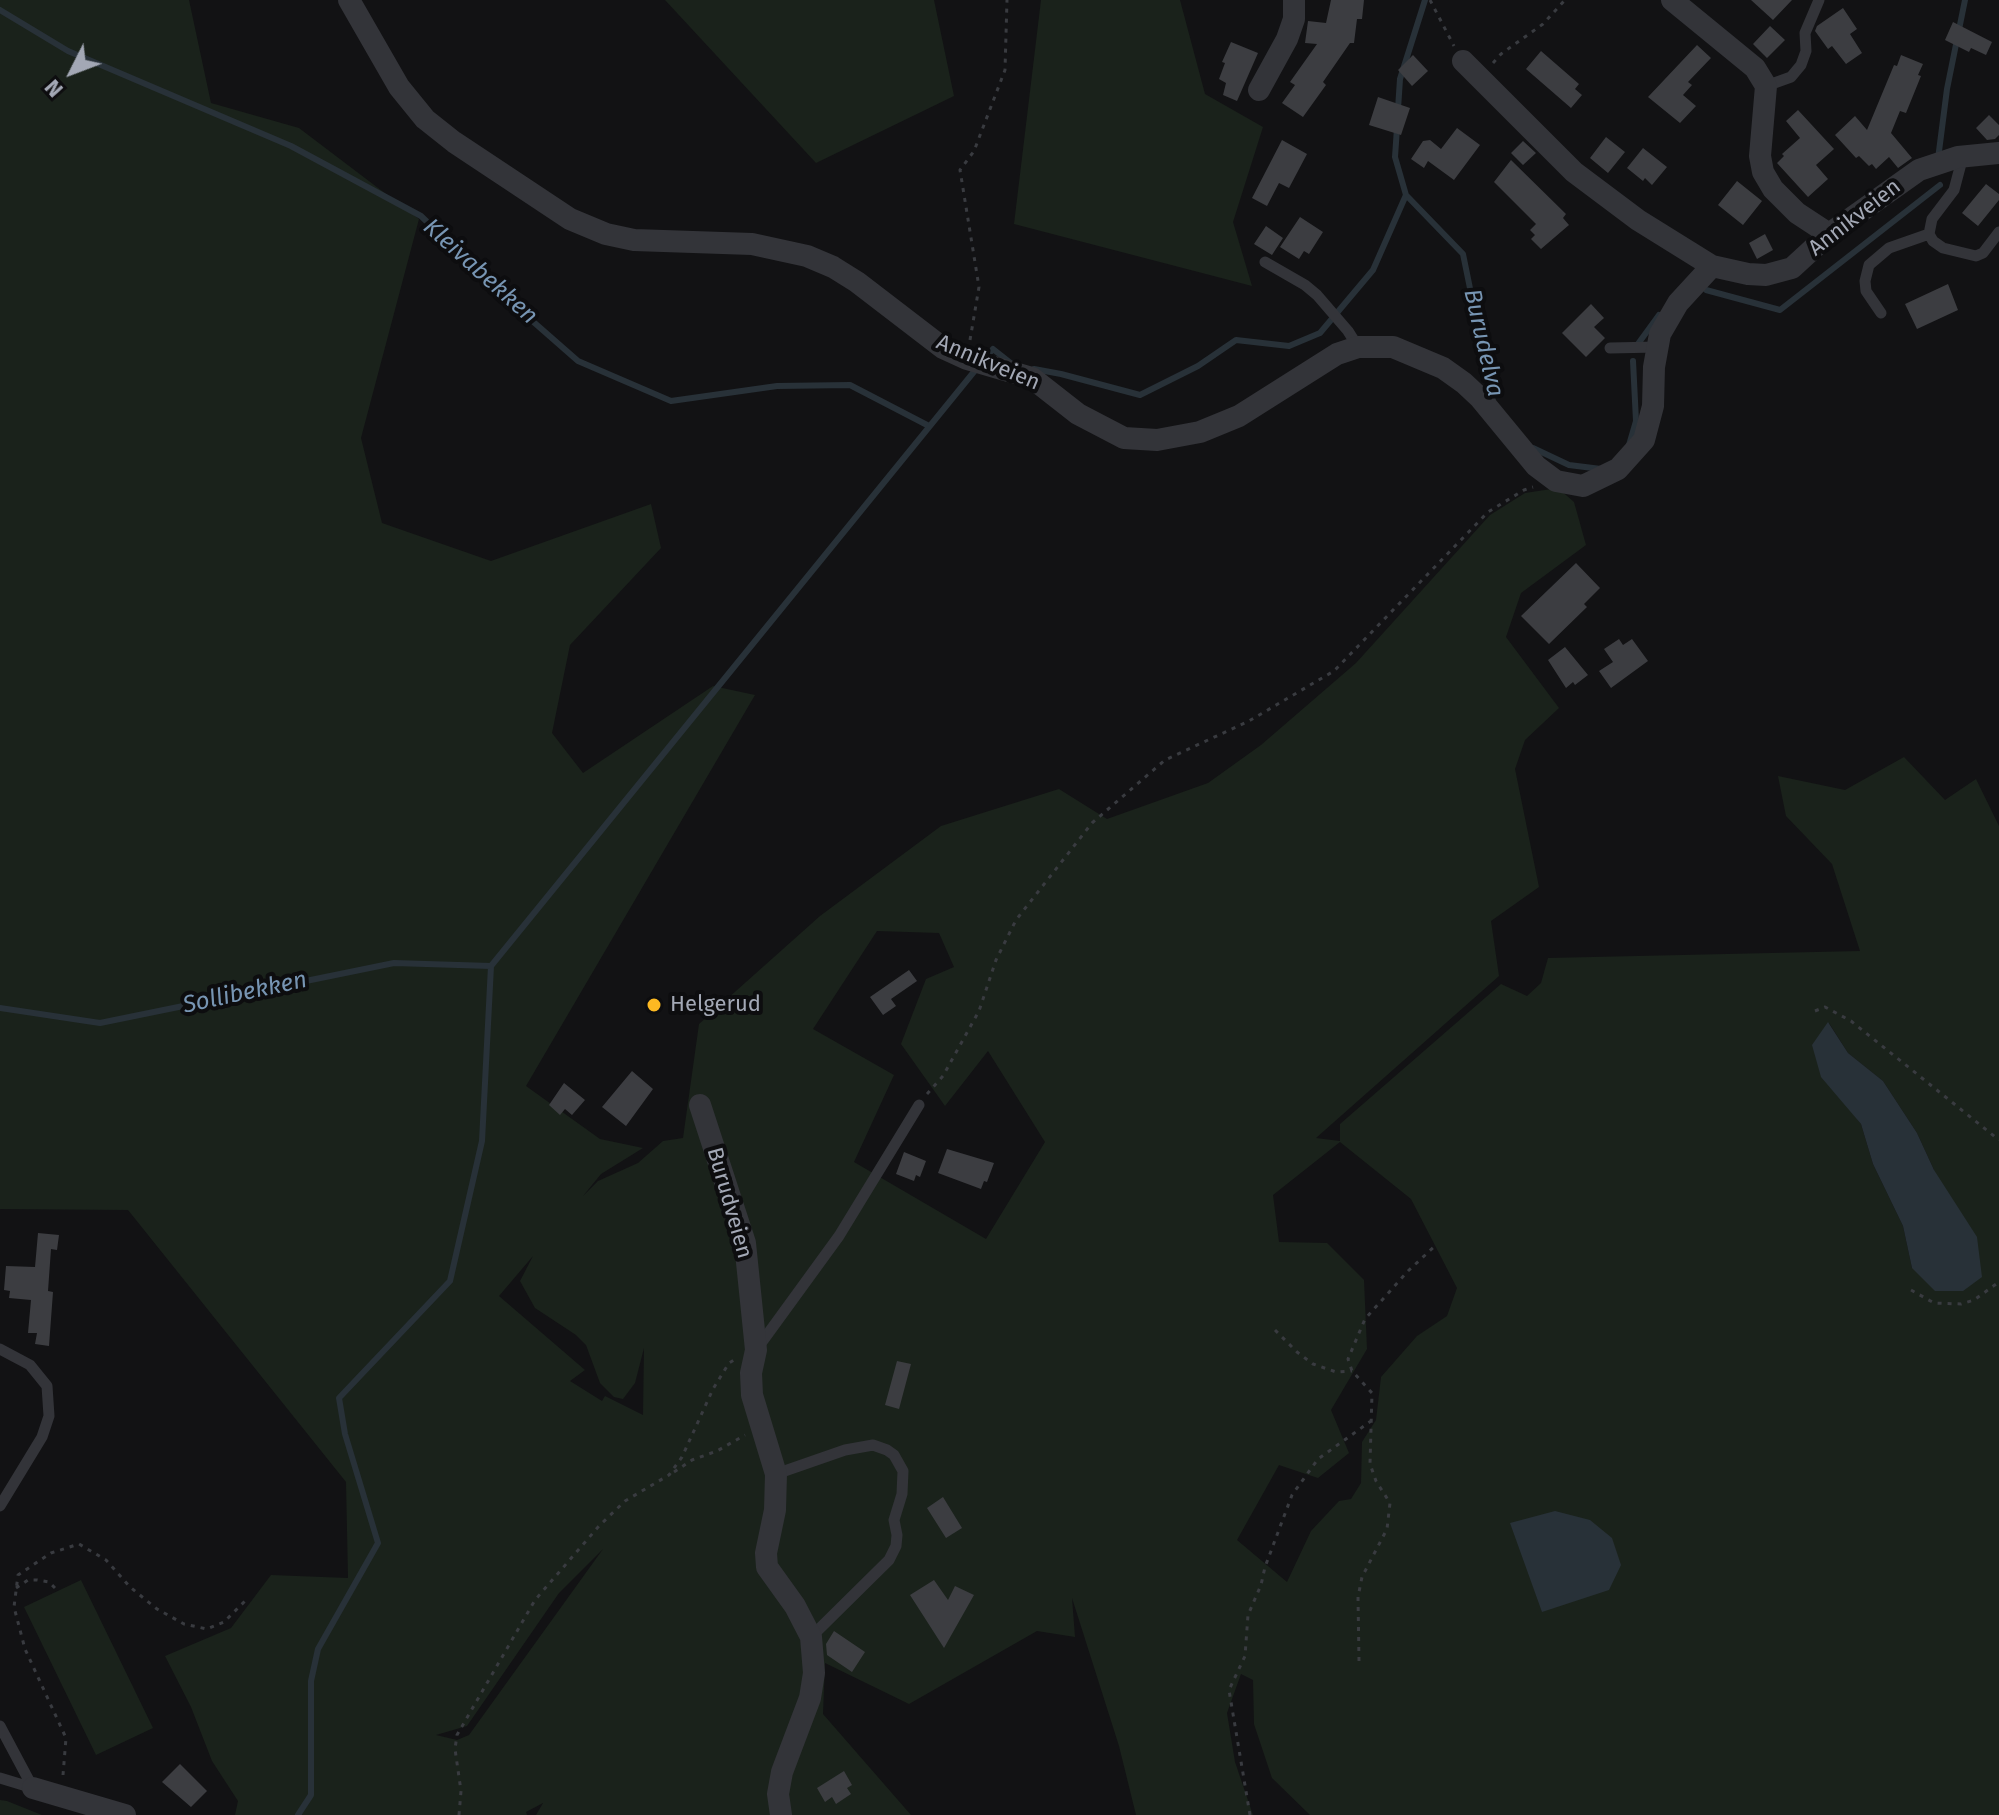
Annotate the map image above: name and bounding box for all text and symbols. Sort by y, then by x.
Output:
north arrow [32,32,112,112]
text: N [39,74,69,103]
street label: Annikveien [1804,174,1906,262]
water label: Kleivabekken [417,213,543,331]
water label: Burudelva [1457,286,1509,400]
street label: Annikveien [932,329,1044,397]
water label: Sollibekken [180,966,310,1020]
place label: Helgerud [670,992,761,1018]
marker: Helgerud [645,996,663,1014]
street label: Burudveien [701,1144,757,1262]

